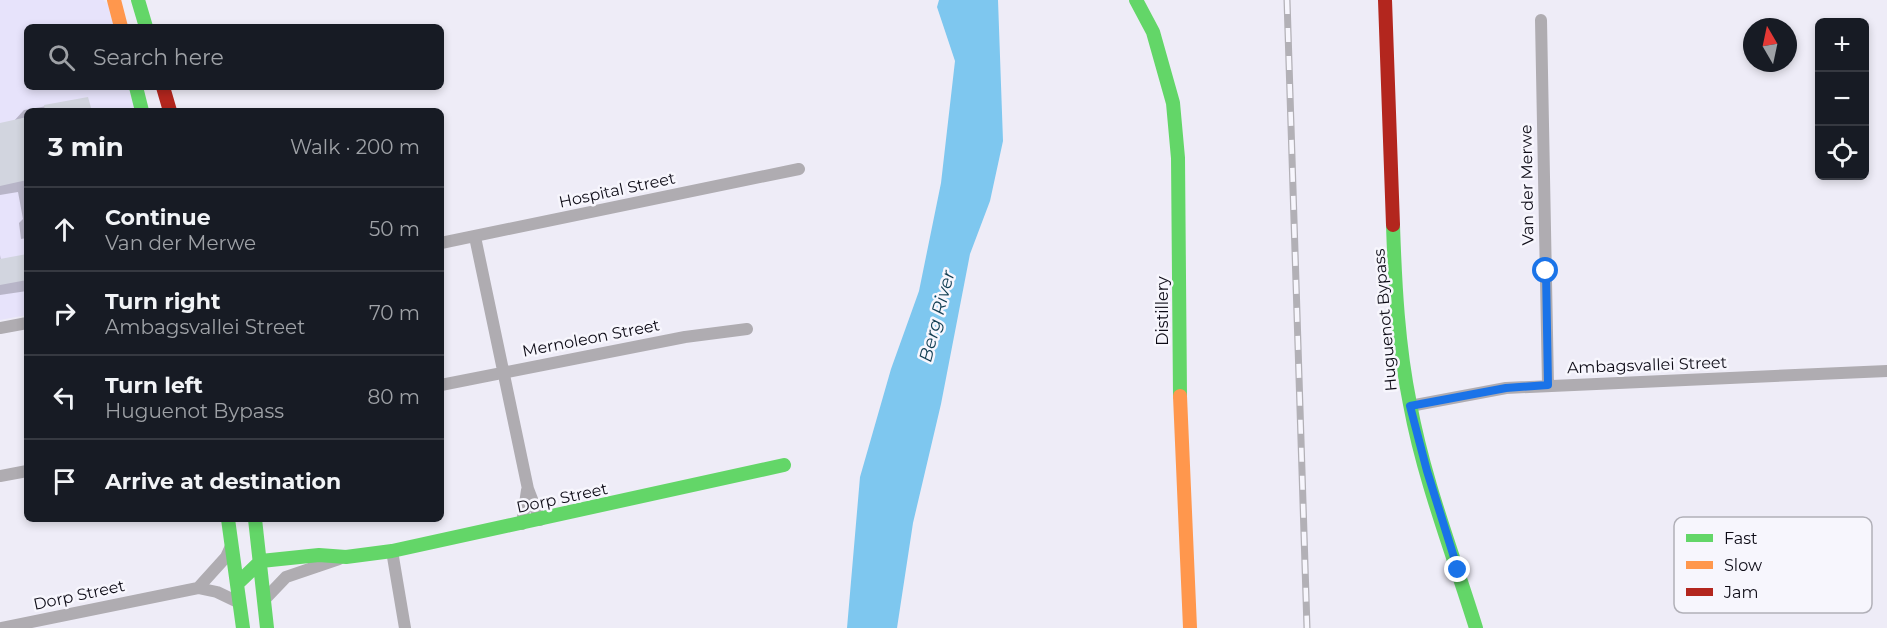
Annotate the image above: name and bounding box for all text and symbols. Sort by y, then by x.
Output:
north arrow [1743,18,1797,72]
map controls [1815,18,1869,180]
button: + [1815,18,1869,72]
search box [24,24,444,90]
icon: search [45,41,78,74]
text: Search here [93,44,224,71]
button: − [1815,72,1869,126]
street label: Van der Merwe [1516,124,1538,246]
button: locate [1815,126,1869,180]
text: 3 min [48,131,124,163]
text: Walk · 200 m [290,135,420,159]
street label: Hospital Street [557,168,677,212]
text: Continue [105,204,211,231]
icon: ahead [48,213,81,246]
text: 50 m [369,217,420,241]
text: Van der Merwe [105,231,256,255]
street label: Huguenot Bypass [1369,248,1401,392]
route start [1532,257,1558,283]
water label: Berg River [914,267,960,364]
street label: Distillery [1153,276,1172,346]
text: Turn right [105,288,220,315]
icon: right [48,297,81,330]
text: 70 m [369,301,420,325]
text: Ambagsvallei Street [105,315,305,339]
street label: Mernoleon Street [521,315,662,361]
street label: Ambagsvallei Street [1567,353,1728,377]
text: Turn left [105,372,203,399]
icon: left [48,381,81,414]
text: 80 m [368,385,420,409]
text: Huguenot Bypass [105,399,284,423]
icon: arrive [48,465,81,498]
text: Arrive at destination [105,468,341,495]
street label: Dorp Street [515,479,610,517]
legend [1674,517,1872,613]
text: Fast [1724,529,1758,548]
route end [1444,556,1470,582]
text: Slow [1724,556,1762,575]
street label: Dorp Street [32,576,127,614]
text: Jam [1723,583,1758,602]

